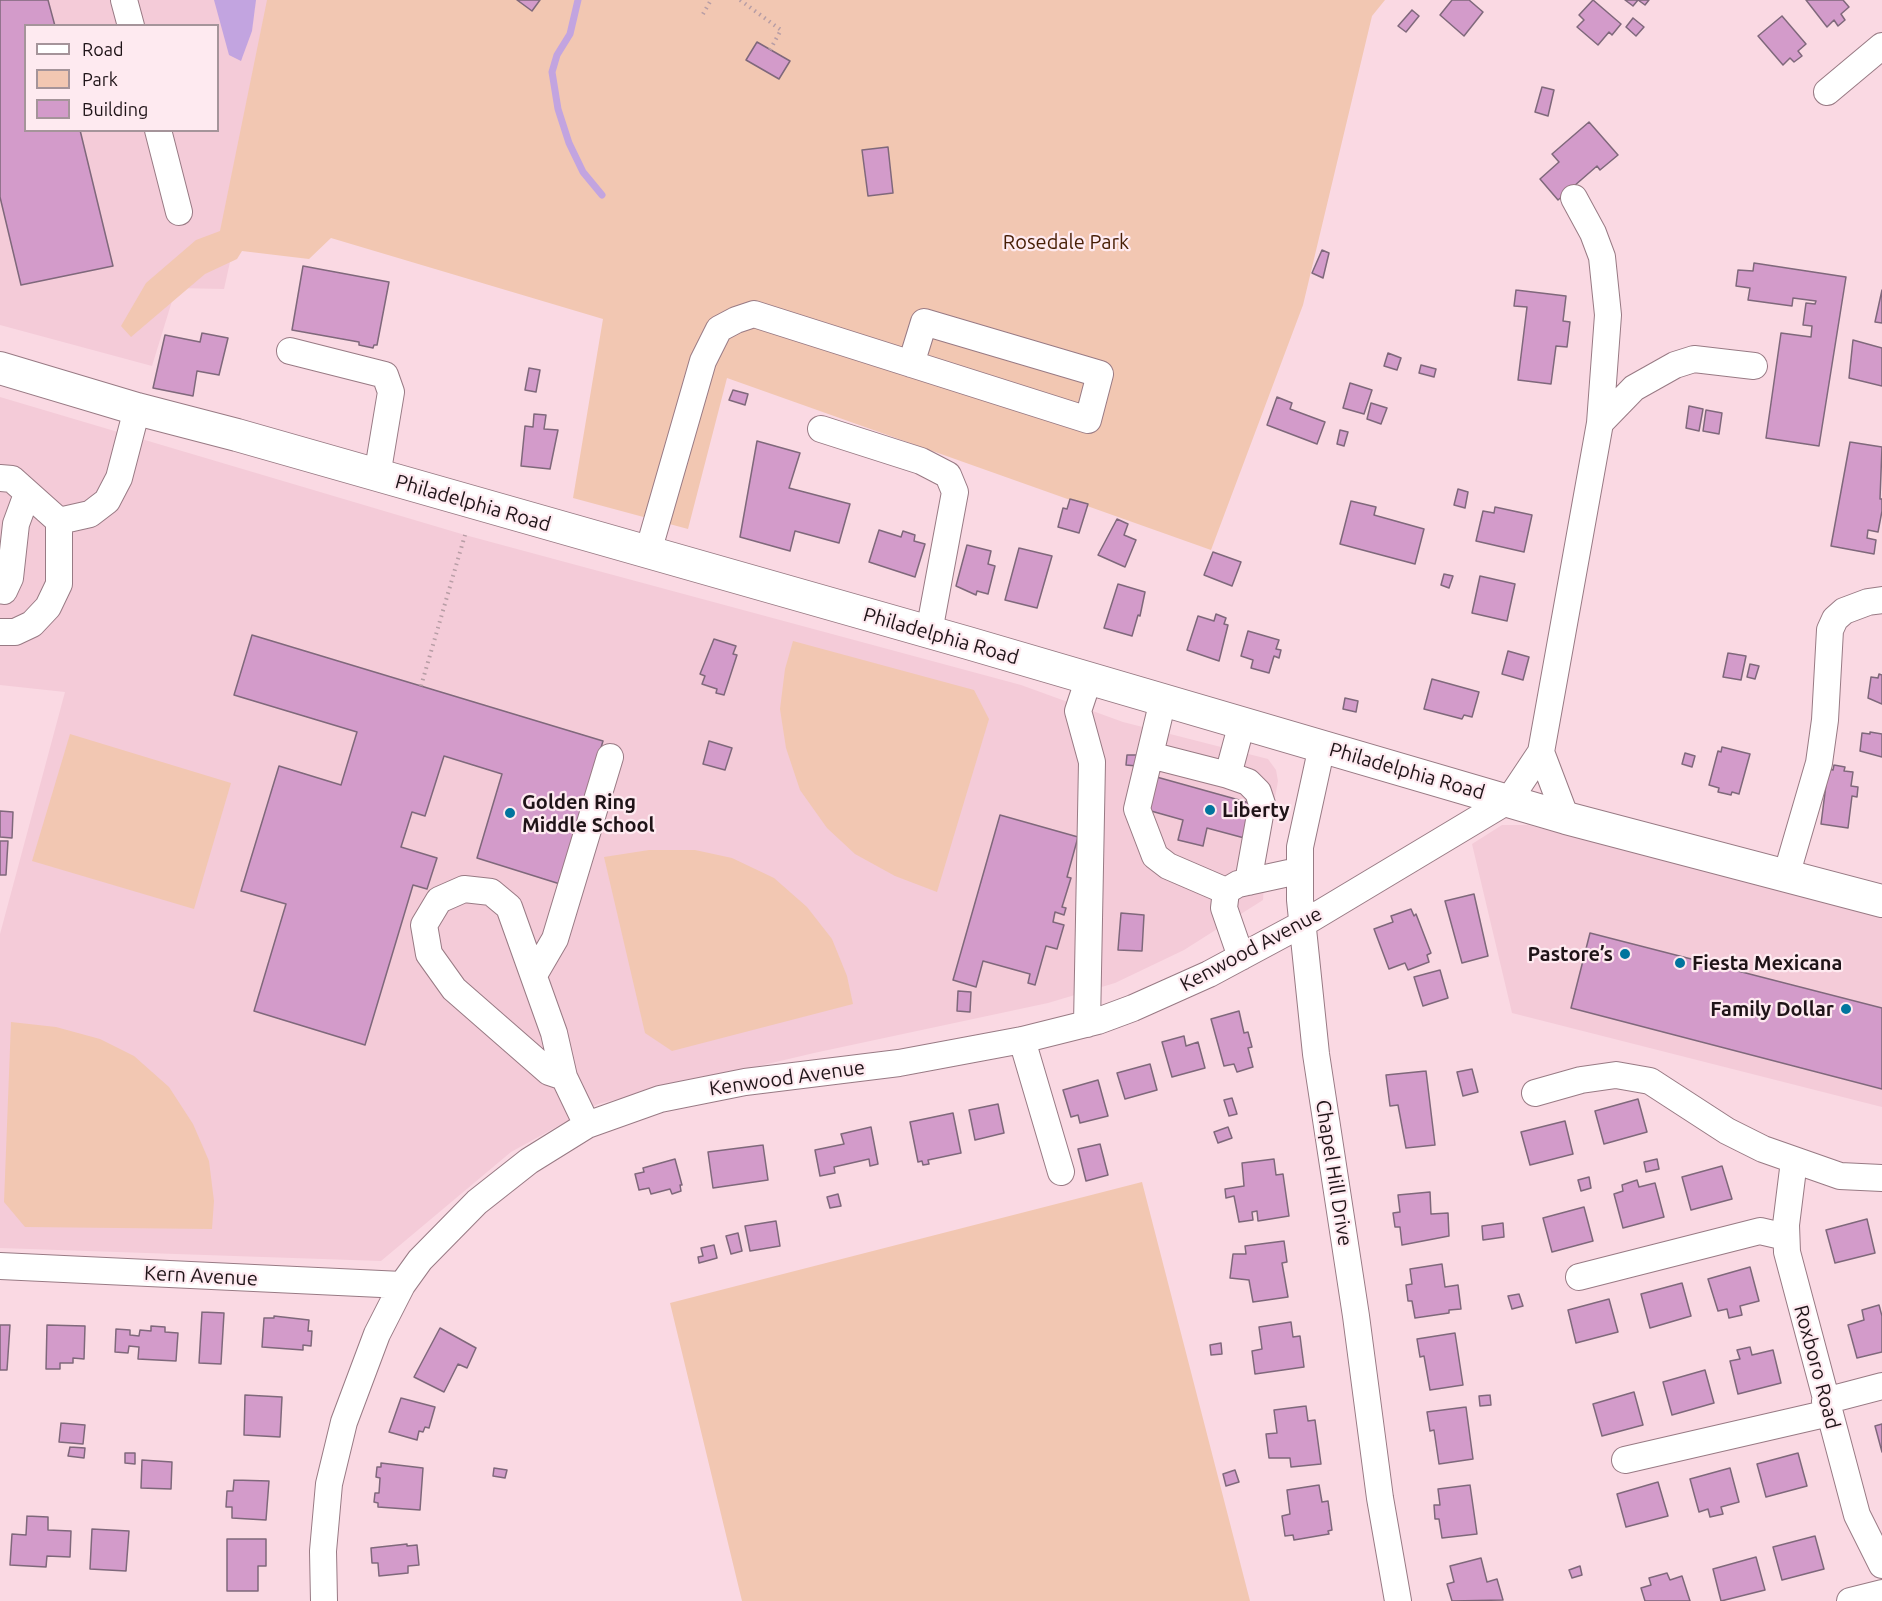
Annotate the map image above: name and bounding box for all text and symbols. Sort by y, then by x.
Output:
legend [24,24,219,132]
text: Road [82,39,124,59]
text: Park [82,69,118,89]
text: Building [82,99,148,119]
park label: Rosedale Park [1003,230,1129,254]
street label: Philadelphia Road [392,469,554,537]
street label: Philadelphia Road [860,602,1022,670]
street label: Philadelphia Road [1326,737,1488,805]
place label: Golden Ring Middle School [522,790,655,837]
place label: Liberty [1222,798,1290,822]
marker: Liberty [1203,803,1217,817]
marker: Golden Ring Middle School [503,806,517,820]
street label: Kenwood Avenue [1176,902,1326,996]
place label: Pastore’s [1527,942,1613,966]
marker: Pastore’s [1618,947,1632,961]
place label: Fiesta Mexicana [1692,951,1842,975]
marker: Fiesta Mexicana [1673,956,1687,970]
place label: Family Dollar [1710,997,1834,1021]
marker: Family Dollar [1839,1002,1853,1016]
street label: Kenwood Avenue [708,1055,866,1101]
street label: Chapel Hill Drive [1311,1098,1357,1248]
street label: Kern Avenue [143,1261,259,1291]
street label: Roxboro Road [1789,1302,1845,1432]

